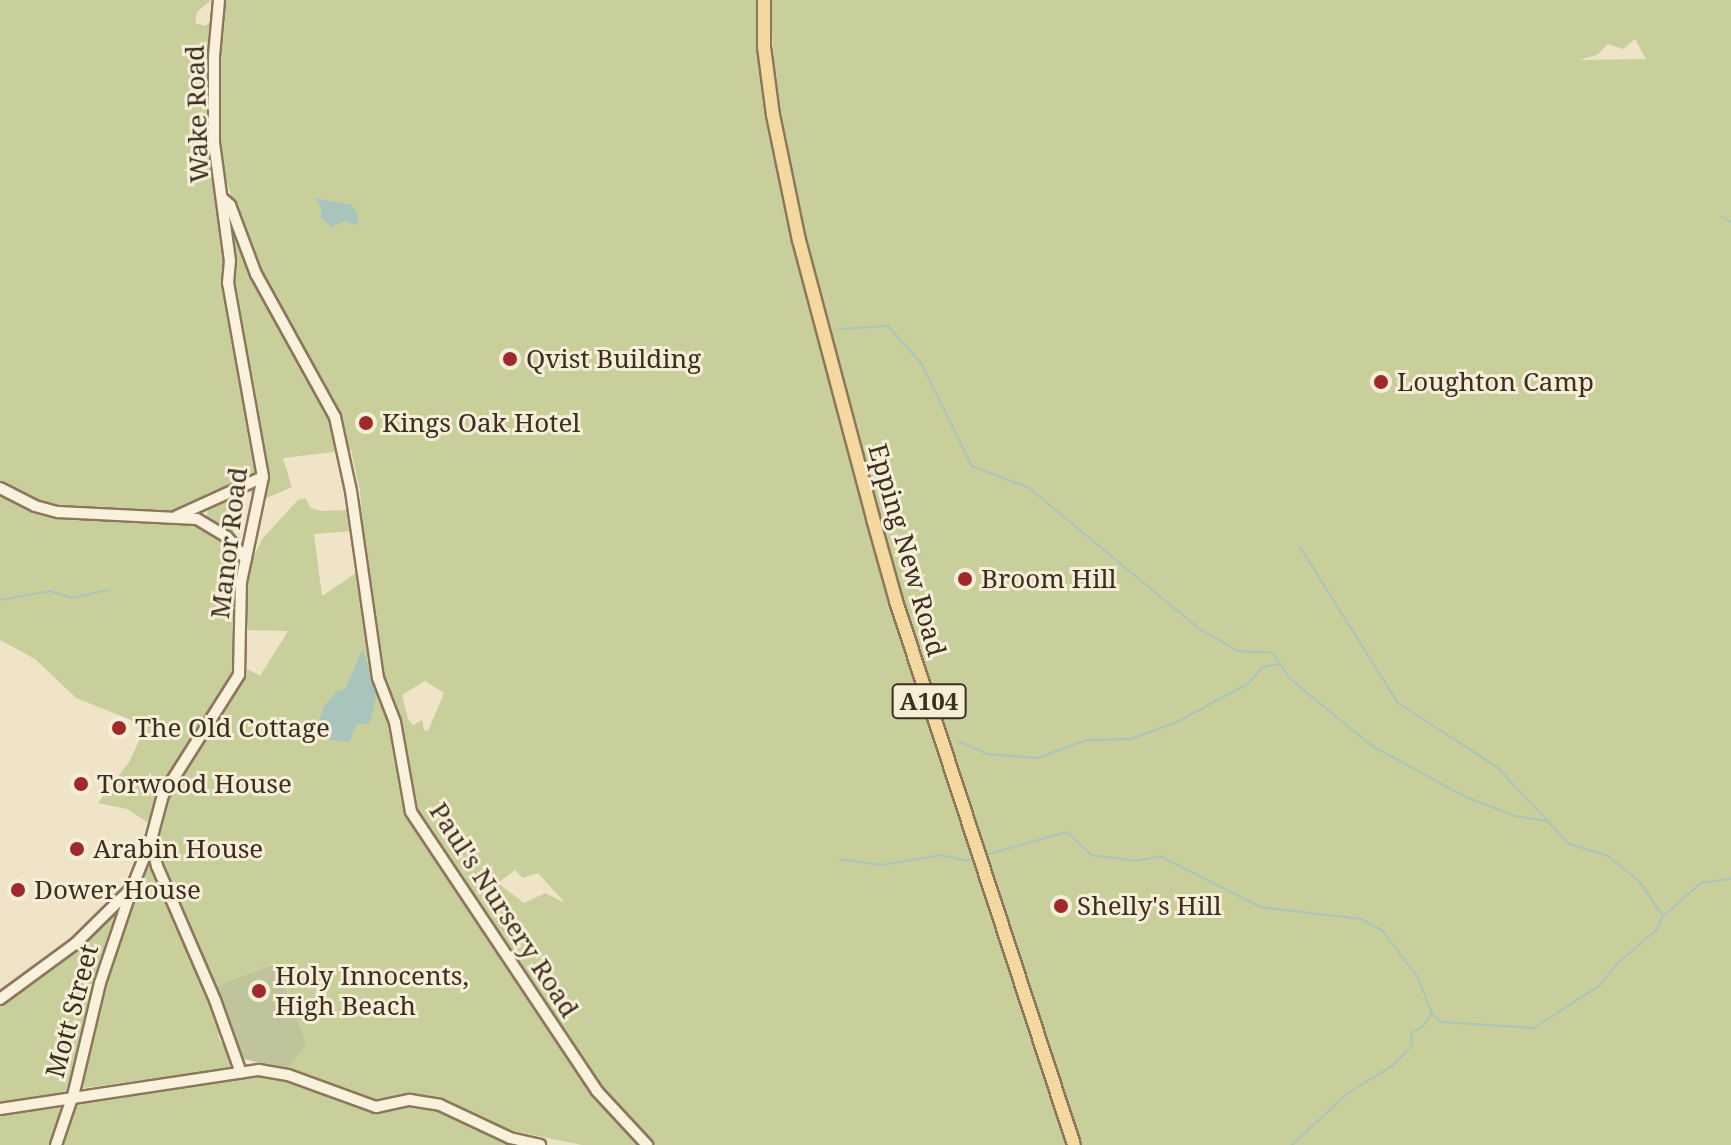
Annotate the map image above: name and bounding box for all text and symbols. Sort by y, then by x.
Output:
street label: Wake Road [179,44,215,184]
place label: Qvist Building [526,343,701,375]
marker: Qvist Building [501,350,519,368]
place label: Loughton Camp [1397,366,1594,398]
marker: Loughton Camp [1372,373,1390,391]
place label: Kings Oak Hotel [382,407,580,439]
marker: Kings Oak Hotel [357,414,375,432]
street label: Epping New Road [862,440,952,660]
street label: Manor Road [204,465,254,621]
place label: Broom Hill [981,563,1117,595]
marker: Broom Hill [956,570,974,588]
road number: A104 [891,681,967,721]
place label: The Old Cottage [135,712,330,744]
marker: The Old Cottage [110,719,128,737]
place label: Torwood House [97,768,292,800]
marker: Torwood House [72,775,90,793]
street label: Paul's Nursery Road [423,797,585,1023]
place label: Arabin House [93,833,263,865]
marker: Arabin House [68,840,86,858]
place label: Dower House [34,874,201,906]
marker: Dower House [9,881,27,899]
place label: Shelly's Hill [1077,890,1222,922]
marker: Shelly's Hill [1052,897,1070,915]
street label: Mott Street [39,941,105,1081]
place label: Holy Innocents, High Beach [275,960,469,1022]
marker: Holy Innocents, High Beach [250,982,268,1000]

